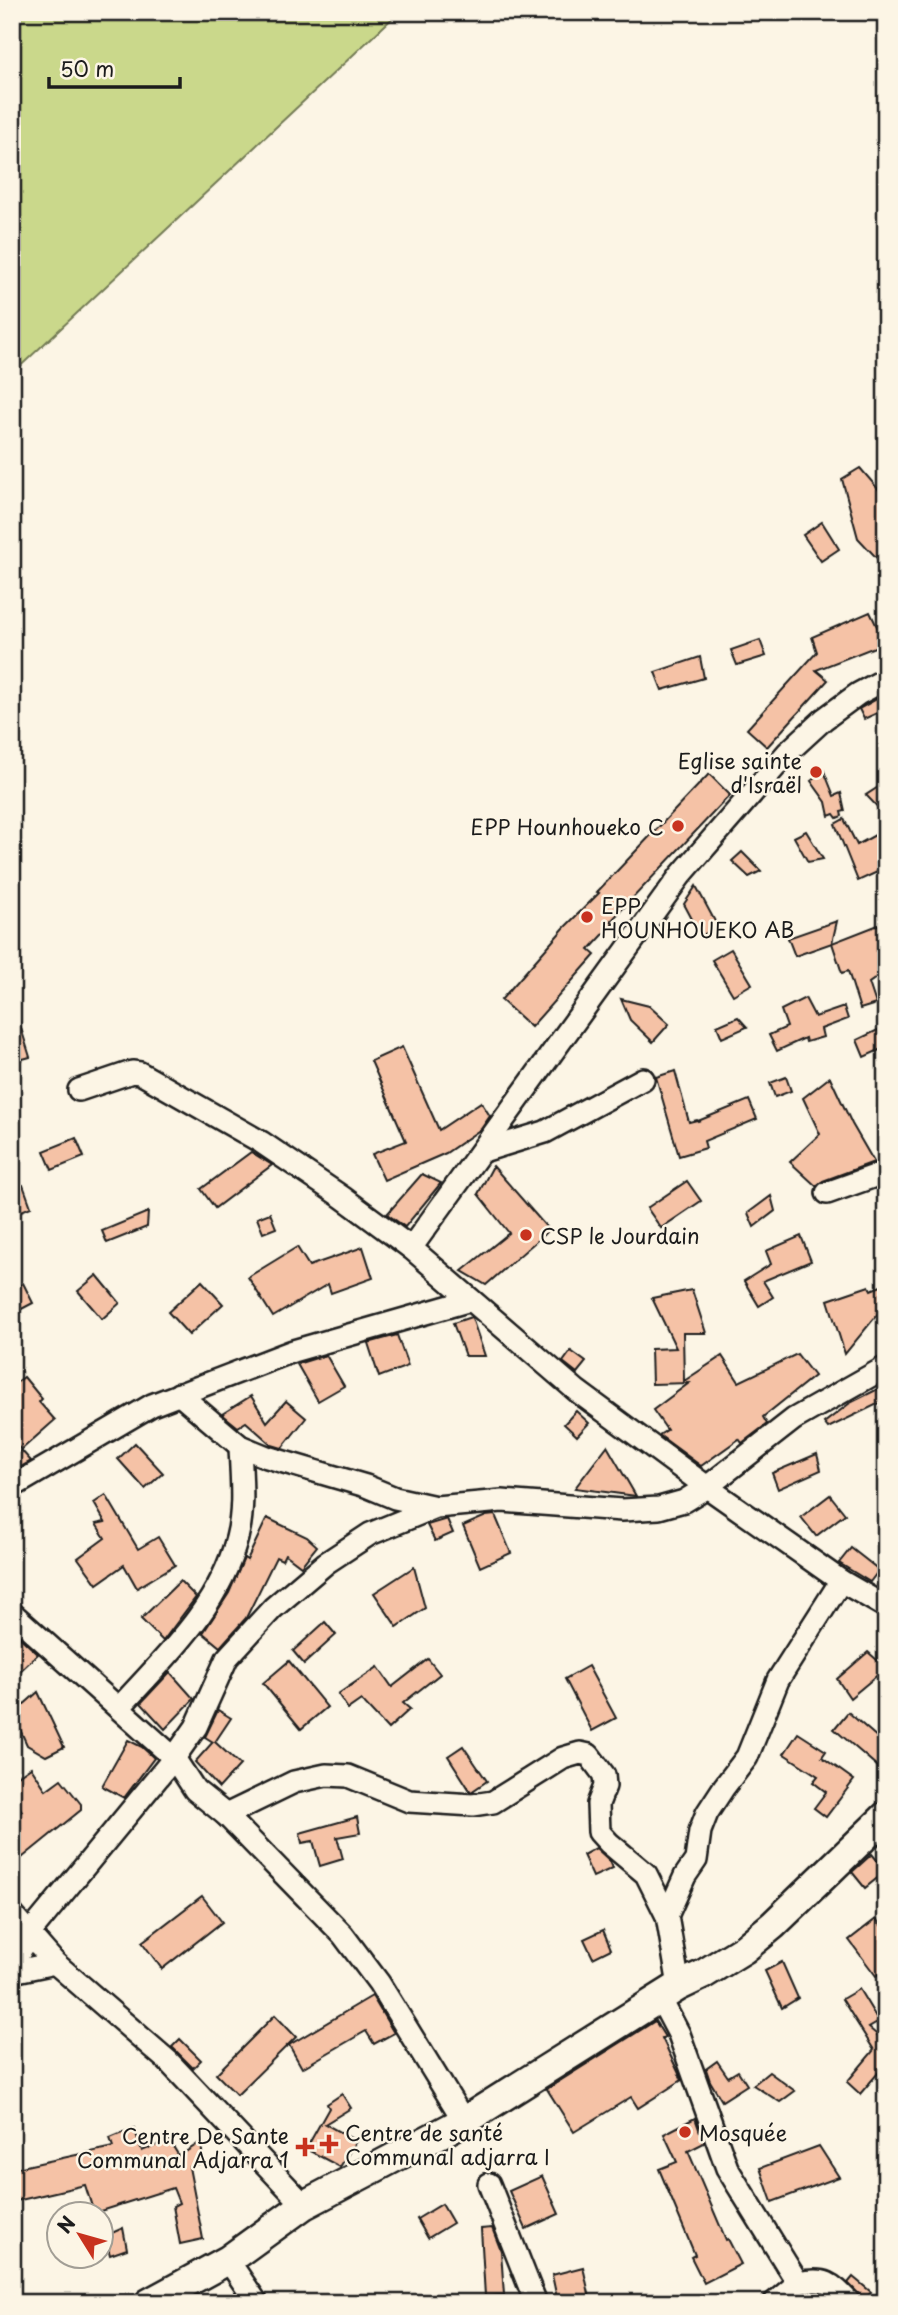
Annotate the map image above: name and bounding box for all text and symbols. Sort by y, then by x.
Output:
scale bar [49,46,180,90]
text: 50 m [60,52,114,84]
place label: Eglise sainte d'Israël [678,744,802,800]
marker: Eglise sainte d'Israël [808,764,824,780]
place label: EPP Hounhoueko C [470,810,664,842]
marker: EPP Hounhoueko C [670,818,686,834]
place label: EPP HOUNHOUEKO AB [601,889,794,945]
marker: EPP HOUNHOUEKO AB [579,909,595,925]
place label: CSP le Jourdain [540,1219,700,1251]
marker: CSP le Jourdain [518,1227,534,1243]
place label: Centre de santé Communal adjarra I [345,2116,550,2172]
place label: Mosquée [699,2116,787,2148]
place label: Centre De Sante Communal Adjarra 1 [77,2119,289,2175]
marker: Mosquée [677,2124,693,2140]
marker: Centre de santé Communal adjarra I [319,2134,339,2154]
marker: Centre De Sante Communal Adjarra 1 [295,2137,315,2157]
north arrow [46,2200,116,2270]
text: N [50,2210,81,2239]

